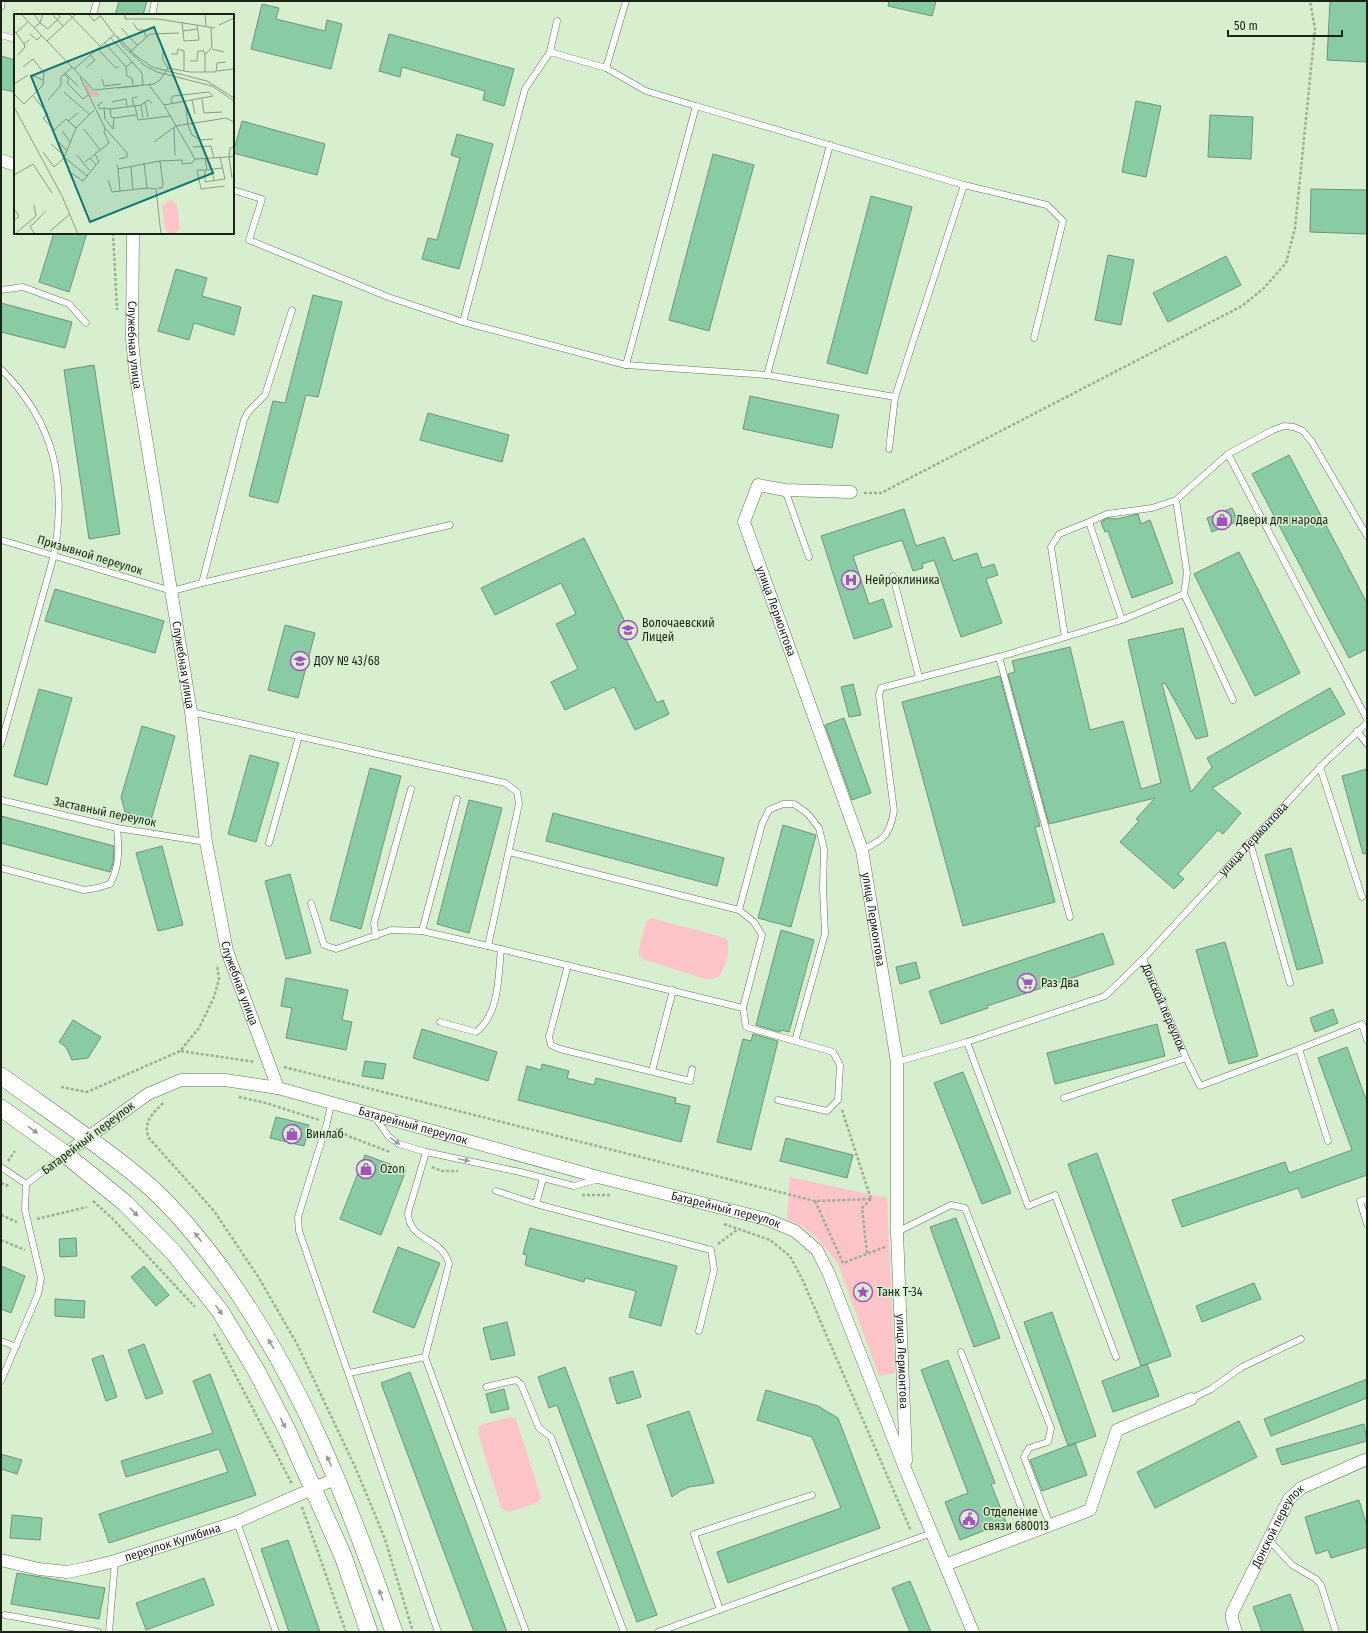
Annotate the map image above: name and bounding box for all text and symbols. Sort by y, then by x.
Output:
scale bar [1228,12,1342,38]
inset map [14,14,234,234]
text: 50 m [1234,19,1258,33]
street label: Служебная улица [125,301,145,390]
shop icon: Двери для народа [1211,509,1233,531]
place label: Двери для народа [1235,513,1328,527]
street label: Призывной переулок [36,532,145,578]
street label: улица Лермонтова [753,564,799,659]
hospital icon: Нейроклиника [840,569,862,591]
place label: Нейроклиника [865,573,940,587]
place label: Волочаевский Лицей [642,616,715,644]
school or university icon: Волочаевский Лицей [617,619,639,641]
street label: Служебная улица [169,620,197,710]
school or university icon: ДОУ № 43/68 [289,650,311,672]
place label: ДОУ № 43/68 [313,654,380,668]
street label: Заставный переулок [52,794,158,830]
street label: улица Лермонтова [1216,799,1291,879]
street label: улица Лермонтова [859,871,888,968]
street label: Служебная улица [218,940,261,1027]
street label: Донской переулок [1139,961,1189,1053]
supermarket icon: Раз Два [1016,972,1038,994]
place label: Раз Два [1041,976,1079,990]
street label: Батарейный переулок [39,1098,137,1177]
street label: Батарейный переулок [357,1104,470,1147]
shop icon: Винлаб [281,1123,303,1145]
one-way arrow [27,1126,38,1135]
place label: Винлаб [306,1127,344,1141]
one-way arrow [390,1137,400,1145]
one-way arrow [458,1157,470,1163]
shop icon: Ozon [355,1158,377,1180]
place label: Ozon [380,1162,405,1176]
street label: Батарейный переулок [670,1189,783,1231]
one-way arrow [129,1207,139,1217]
one-way arrow [194,1232,202,1243]
place icon: Танк Т-34 [852,1281,874,1303]
place label: Танк Т-34 [877,1285,923,1299]
one-way arrow [215,1305,223,1315]
street label: улица Лермонтова [893,1314,911,1409]
one-way arrow [268,1338,275,1350]
one-way arrow [280,1417,287,1428]
one-way arrow [326,1455,332,1466]
street label: Донской переулок [1248,1482,1307,1571]
place label: Отделение связи 680013 [983,1505,1049,1533]
public building icon: Отделение связи 680013 [958,1508,980,1530]
street label: переулок Кулибина [123,1521,222,1564]
one-way arrow [378,1589,384,1601]

